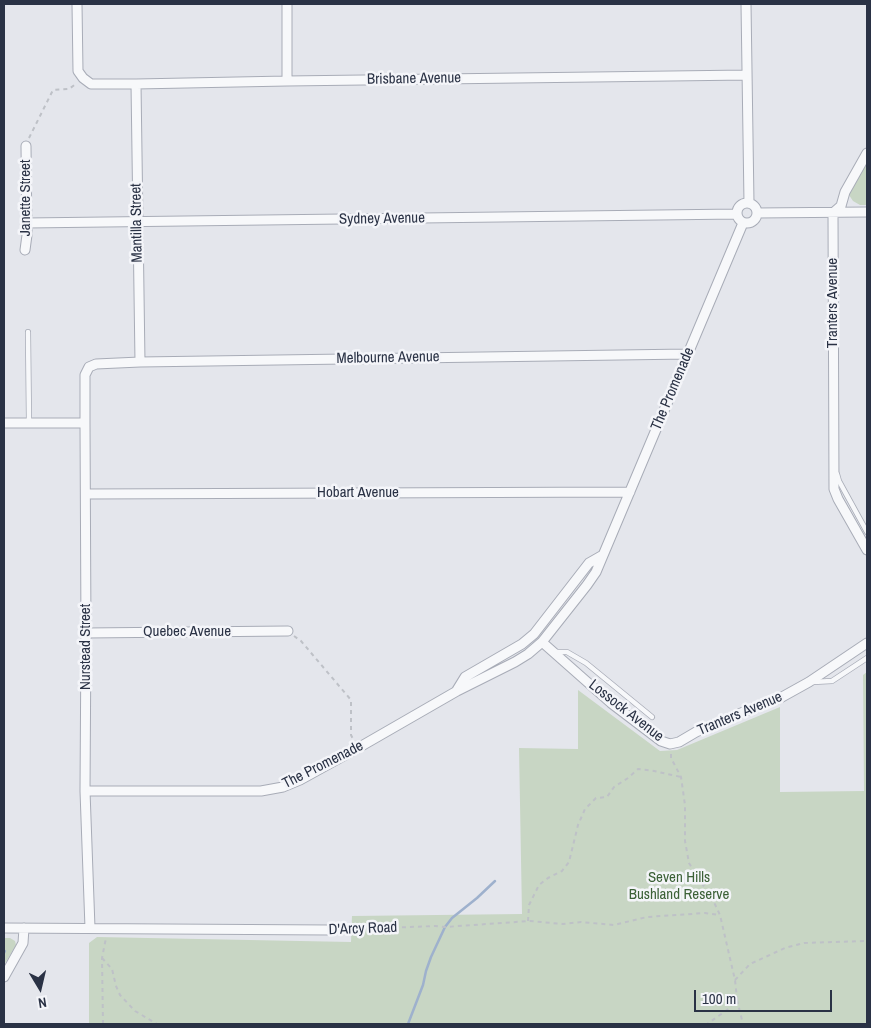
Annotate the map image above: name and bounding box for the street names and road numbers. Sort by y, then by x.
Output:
street label: Brisbane Avenue [367,69,461,89]
street label: Janette Street [17,160,35,236]
street label: Mantilla Street [127,183,147,263]
street label: Sydney Avenue [339,209,425,229]
street label: Tranters Avenue [824,258,842,348]
street label: The Promenade [647,345,699,433]
street label: Melbourne Avenue [336,348,440,368]
street label: Hobart Avenue [317,484,399,502]
street label: Nurstead Street [77,604,95,690]
street label: Quebec Avenue [143,623,231,641]
street label: Lossock Avenue [585,676,667,746]
street label: Tranters Avenue [695,688,785,740]
street label: The Promenade [280,737,366,793]
street label: D'Arcy Road [328,919,398,939]

